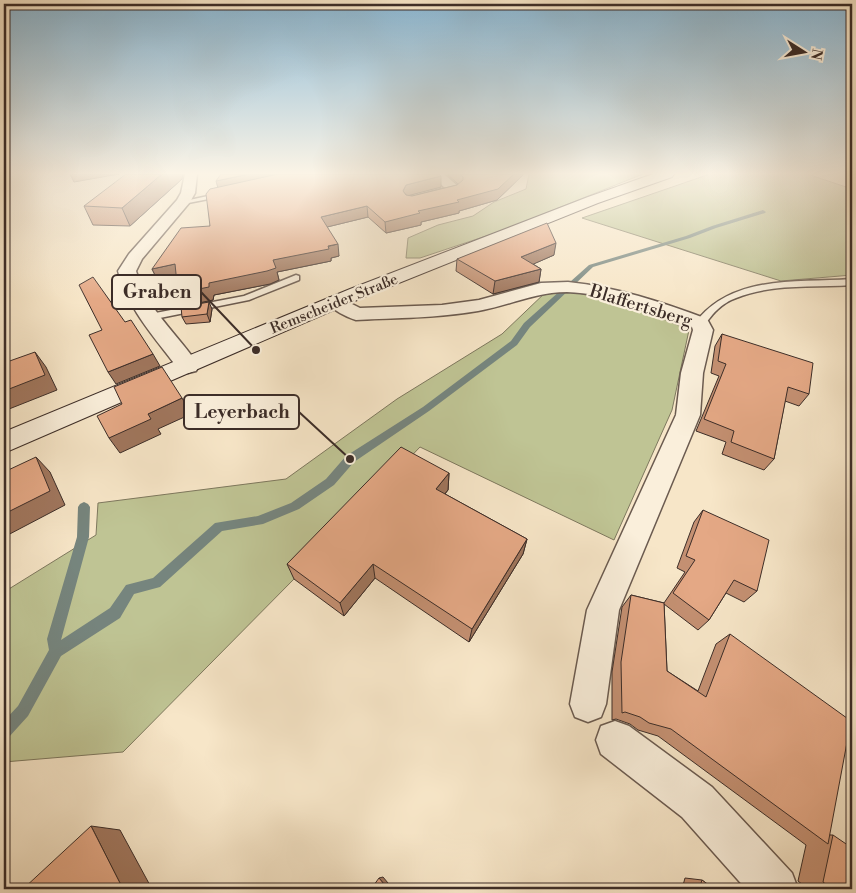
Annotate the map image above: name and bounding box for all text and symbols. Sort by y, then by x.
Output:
north arrow [778,28,828,78]
text: N [806,47,826,61]
street label: Remscheider Straße [267,270,401,338]
callout: Graben [112,275,201,309]
street label: Blaffertsberg [586,279,696,333]
text: Graben [123,280,192,304]
callout: Leyerbach [184,395,299,429]
text: Leyerbach [194,400,290,424]

